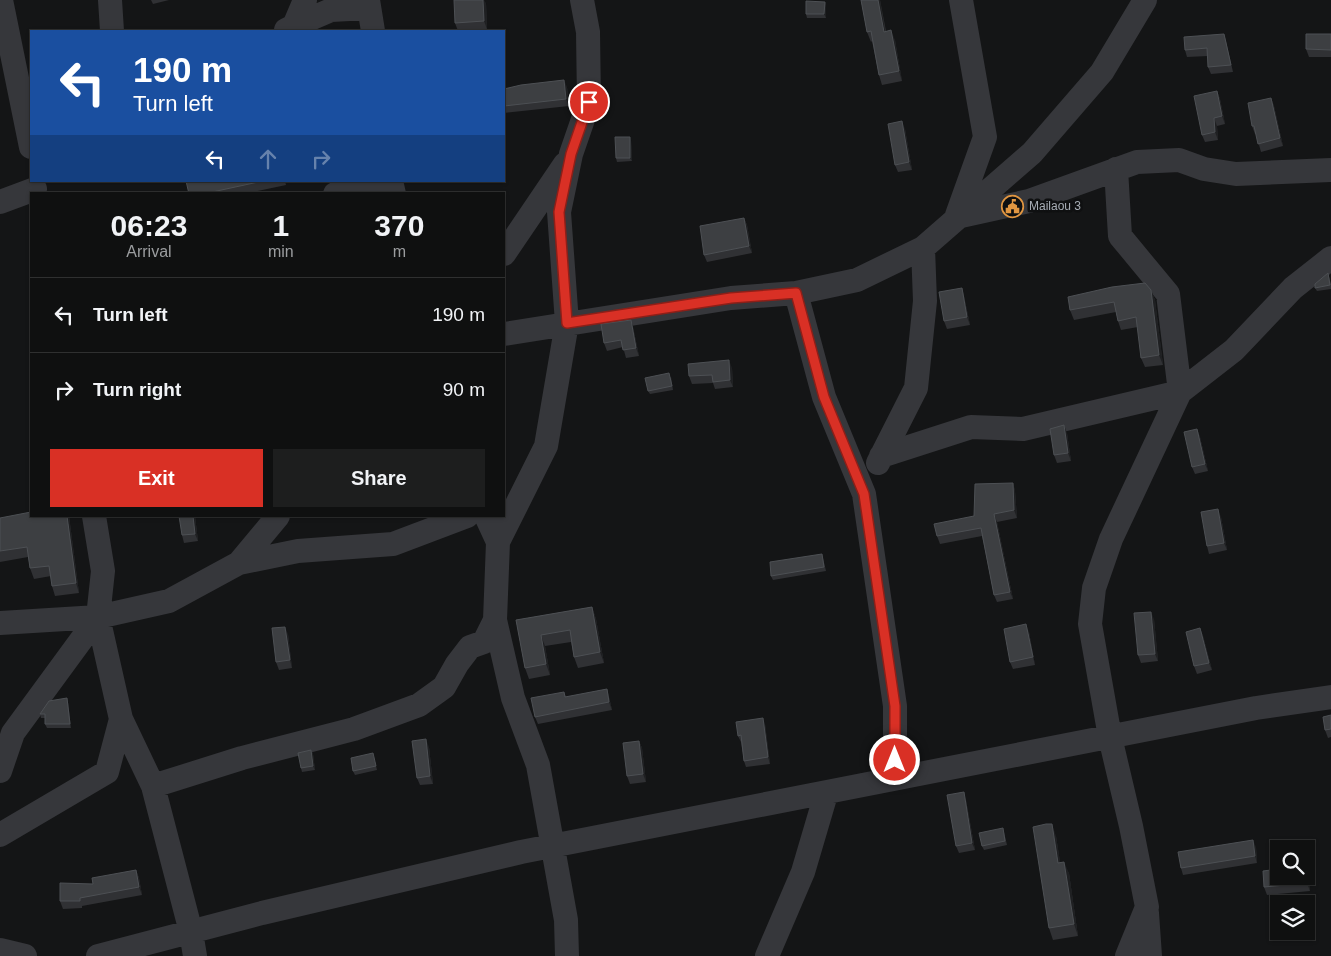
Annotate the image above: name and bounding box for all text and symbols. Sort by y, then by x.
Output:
icon: left [50,50,115,115]
text: 190 m [133,50,232,89]
pin [568,81,610,123]
icon: arrive [575,88,603,116]
text: Turn left [133,91,213,116]
icon: left [201,145,229,173]
icon: ahead [254,145,282,173]
icon: right [307,145,335,173]
public building icon: Mailaou 3 [1001,194,1025,218]
place label: Mailaou 3 [1029,199,1081,213]
text: 06:23 [111,209,187,242]
text: 1 [272,209,289,242]
text: 370 [374,209,424,242]
text: Arrival [126,243,172,260]
text: min [268,243,294,260]
text: m [393,243,406,260]
icon: left [50,301,78,329]
text: Turn left [93,304,168,325]
text: 190 m [432,304,485,325]
icon: right [50,376,78,404]
text: Turn right [93,379,181,400]
text: 90 m [443,379,485,400]
button: Exit [50,449,263,507]
button: Share [273,449,485,507]
position arrow [868,733,920,785]
map controls [1270,840,1315,940]
button: search [1270,840,1315,885]
button: layers [1270,895,1315,940]

